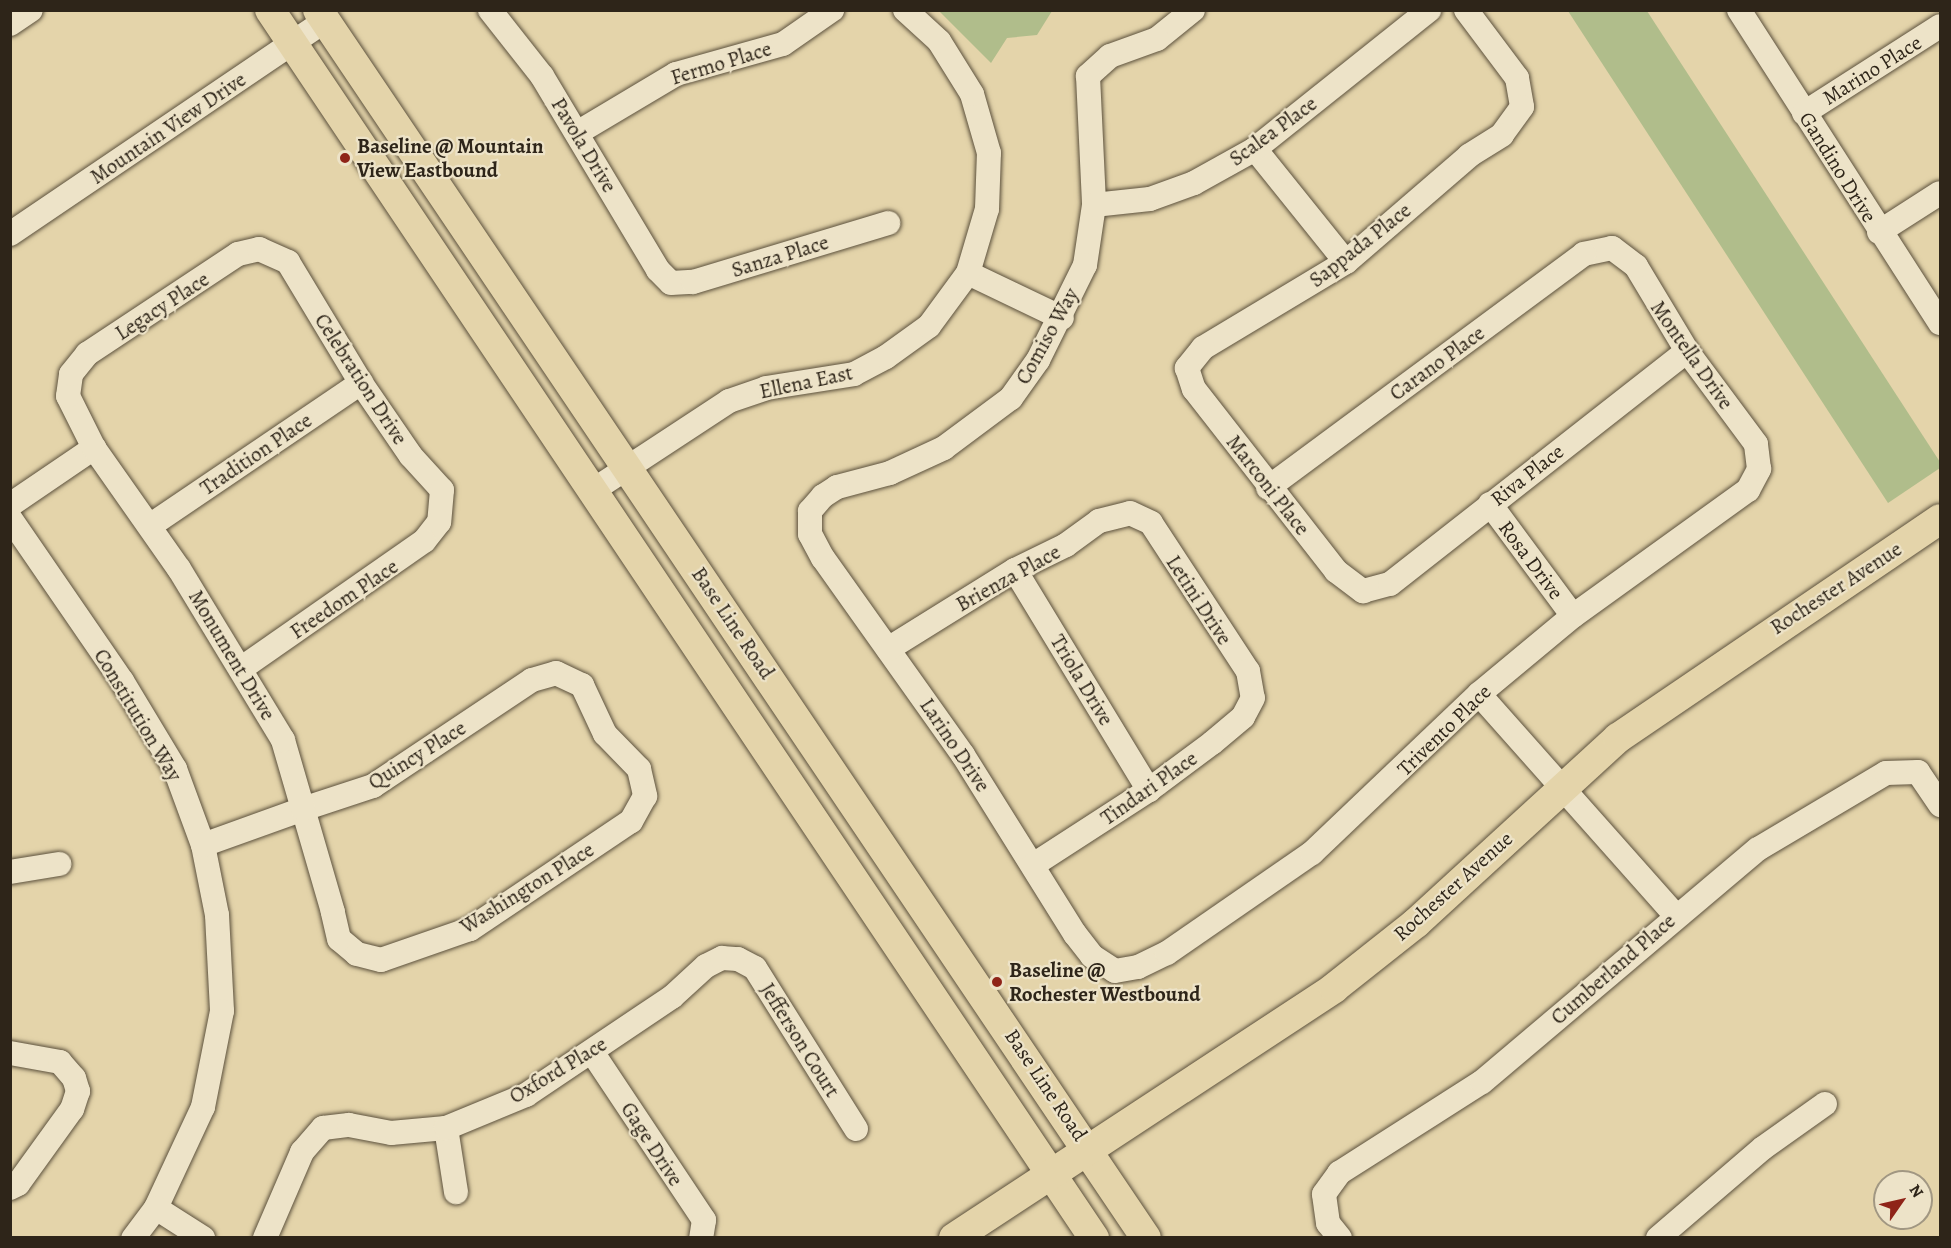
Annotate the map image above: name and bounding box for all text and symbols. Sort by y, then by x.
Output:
street label: Marino Place [1818,30,1926,110]
street label: Fermo Place [668,36,774,90]
street label: Mountain View Drive [85,67,251,189]
street label: Scalea Place [1224,91,1322,171]
street label: Pavola Drive [546,93,622,197]
street label: Gandino Drive [1794,107,1882,227]
place label: Baseline @ Mountain View Eastbound [357,133,544,183]
marker: Baseline @ Mountain View Eastbound [338,151,352,165]
street label: Sappada Place [1304,197,1416,293]
street label: Sanza Place [728,229,832,283]
street label: Legacy Place [110,266,214,346]
street label: Comiso Way [1010,283,1084,389]
street label: Montella Drive [1645,296,1739,414]
street label: Celebration Drive [309,309,413,449]
street label: Carano Place [1385,320,1489,406]
street label: Ellena East [757,360,855,404]
street label: Tradition Place [195,407,317,501]
street label: Marconi Place [1221,430,1315,540]
street label: Riva Place [1485,439,1569,511]
street label: Rosa Drive [1493,516,1569,604]
street label: Rochester Avenue [1766,536,1906,640]
street label: Brienza Place [951,539,1065,617]
street label: Letini Drive [1161,551,1237,649]
street label: Freedom Place [285,554,403,644]
street label: Base Line Road [686,562,780,684]
street label: Monument Drive [183,585,281,725]
street label: Triola Drive [1045,630,1119,730]
street label: Constitution Way [89,644,187,786]
street label: Trivento Place [1392,679,1496,781]
street label: Larino Drive [914,693,996,797]
street label: Quincy Place [364,715,470,795]
street label: Tindari Place [1096,746,1202,830]
street label: Rochester Avenue [1388,826,1518,946]
street label: Washington Place [456,837,598,939]
street label: Cumberland Place [1546,908,1680,1030]
place label: Baseline @ Rochester Westbound [1009,957,1200,1007]
marker: Baseline @ Rochester Westbound [990,975,1004,989]
street label: Jefferson Court [755,978,845,1102]
street label: Base Line Road [999,1024,1093,1146]
street label: Oxford Place [505,1031,611,1109]
street label: Gage Drive [616,1097,688,1191]
north arrow [1873,1170,1933,1230]
text: N [1904,1180,1929,1202]

